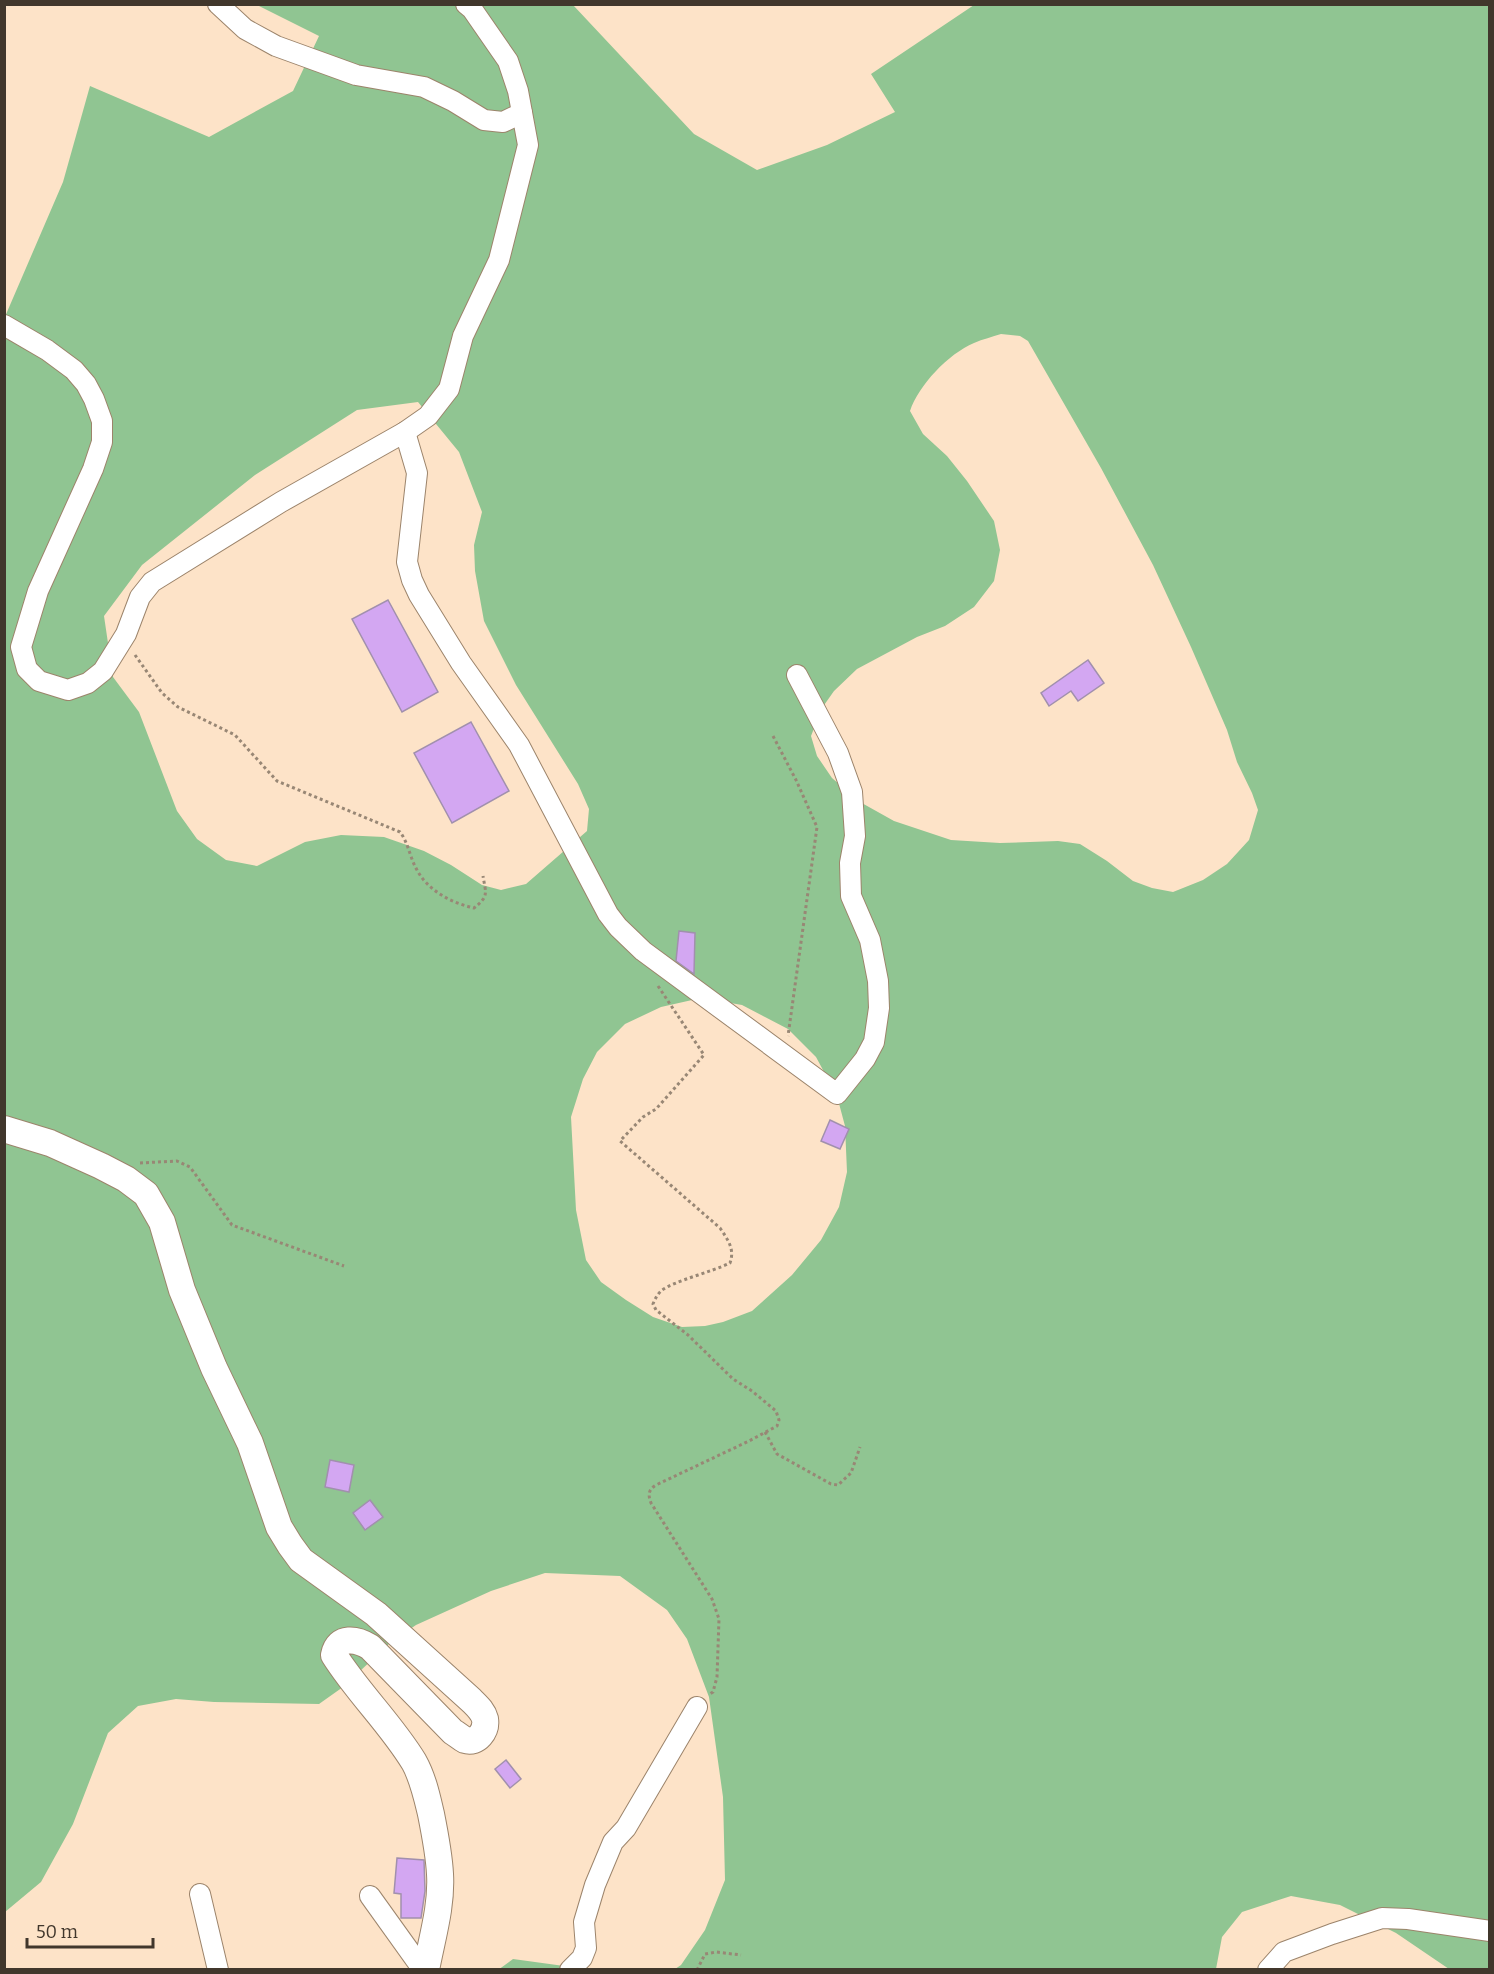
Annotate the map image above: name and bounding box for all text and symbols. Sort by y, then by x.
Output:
scale bar [27,1911,153,1949]
text: 50 m [36,1921,78,1943]

